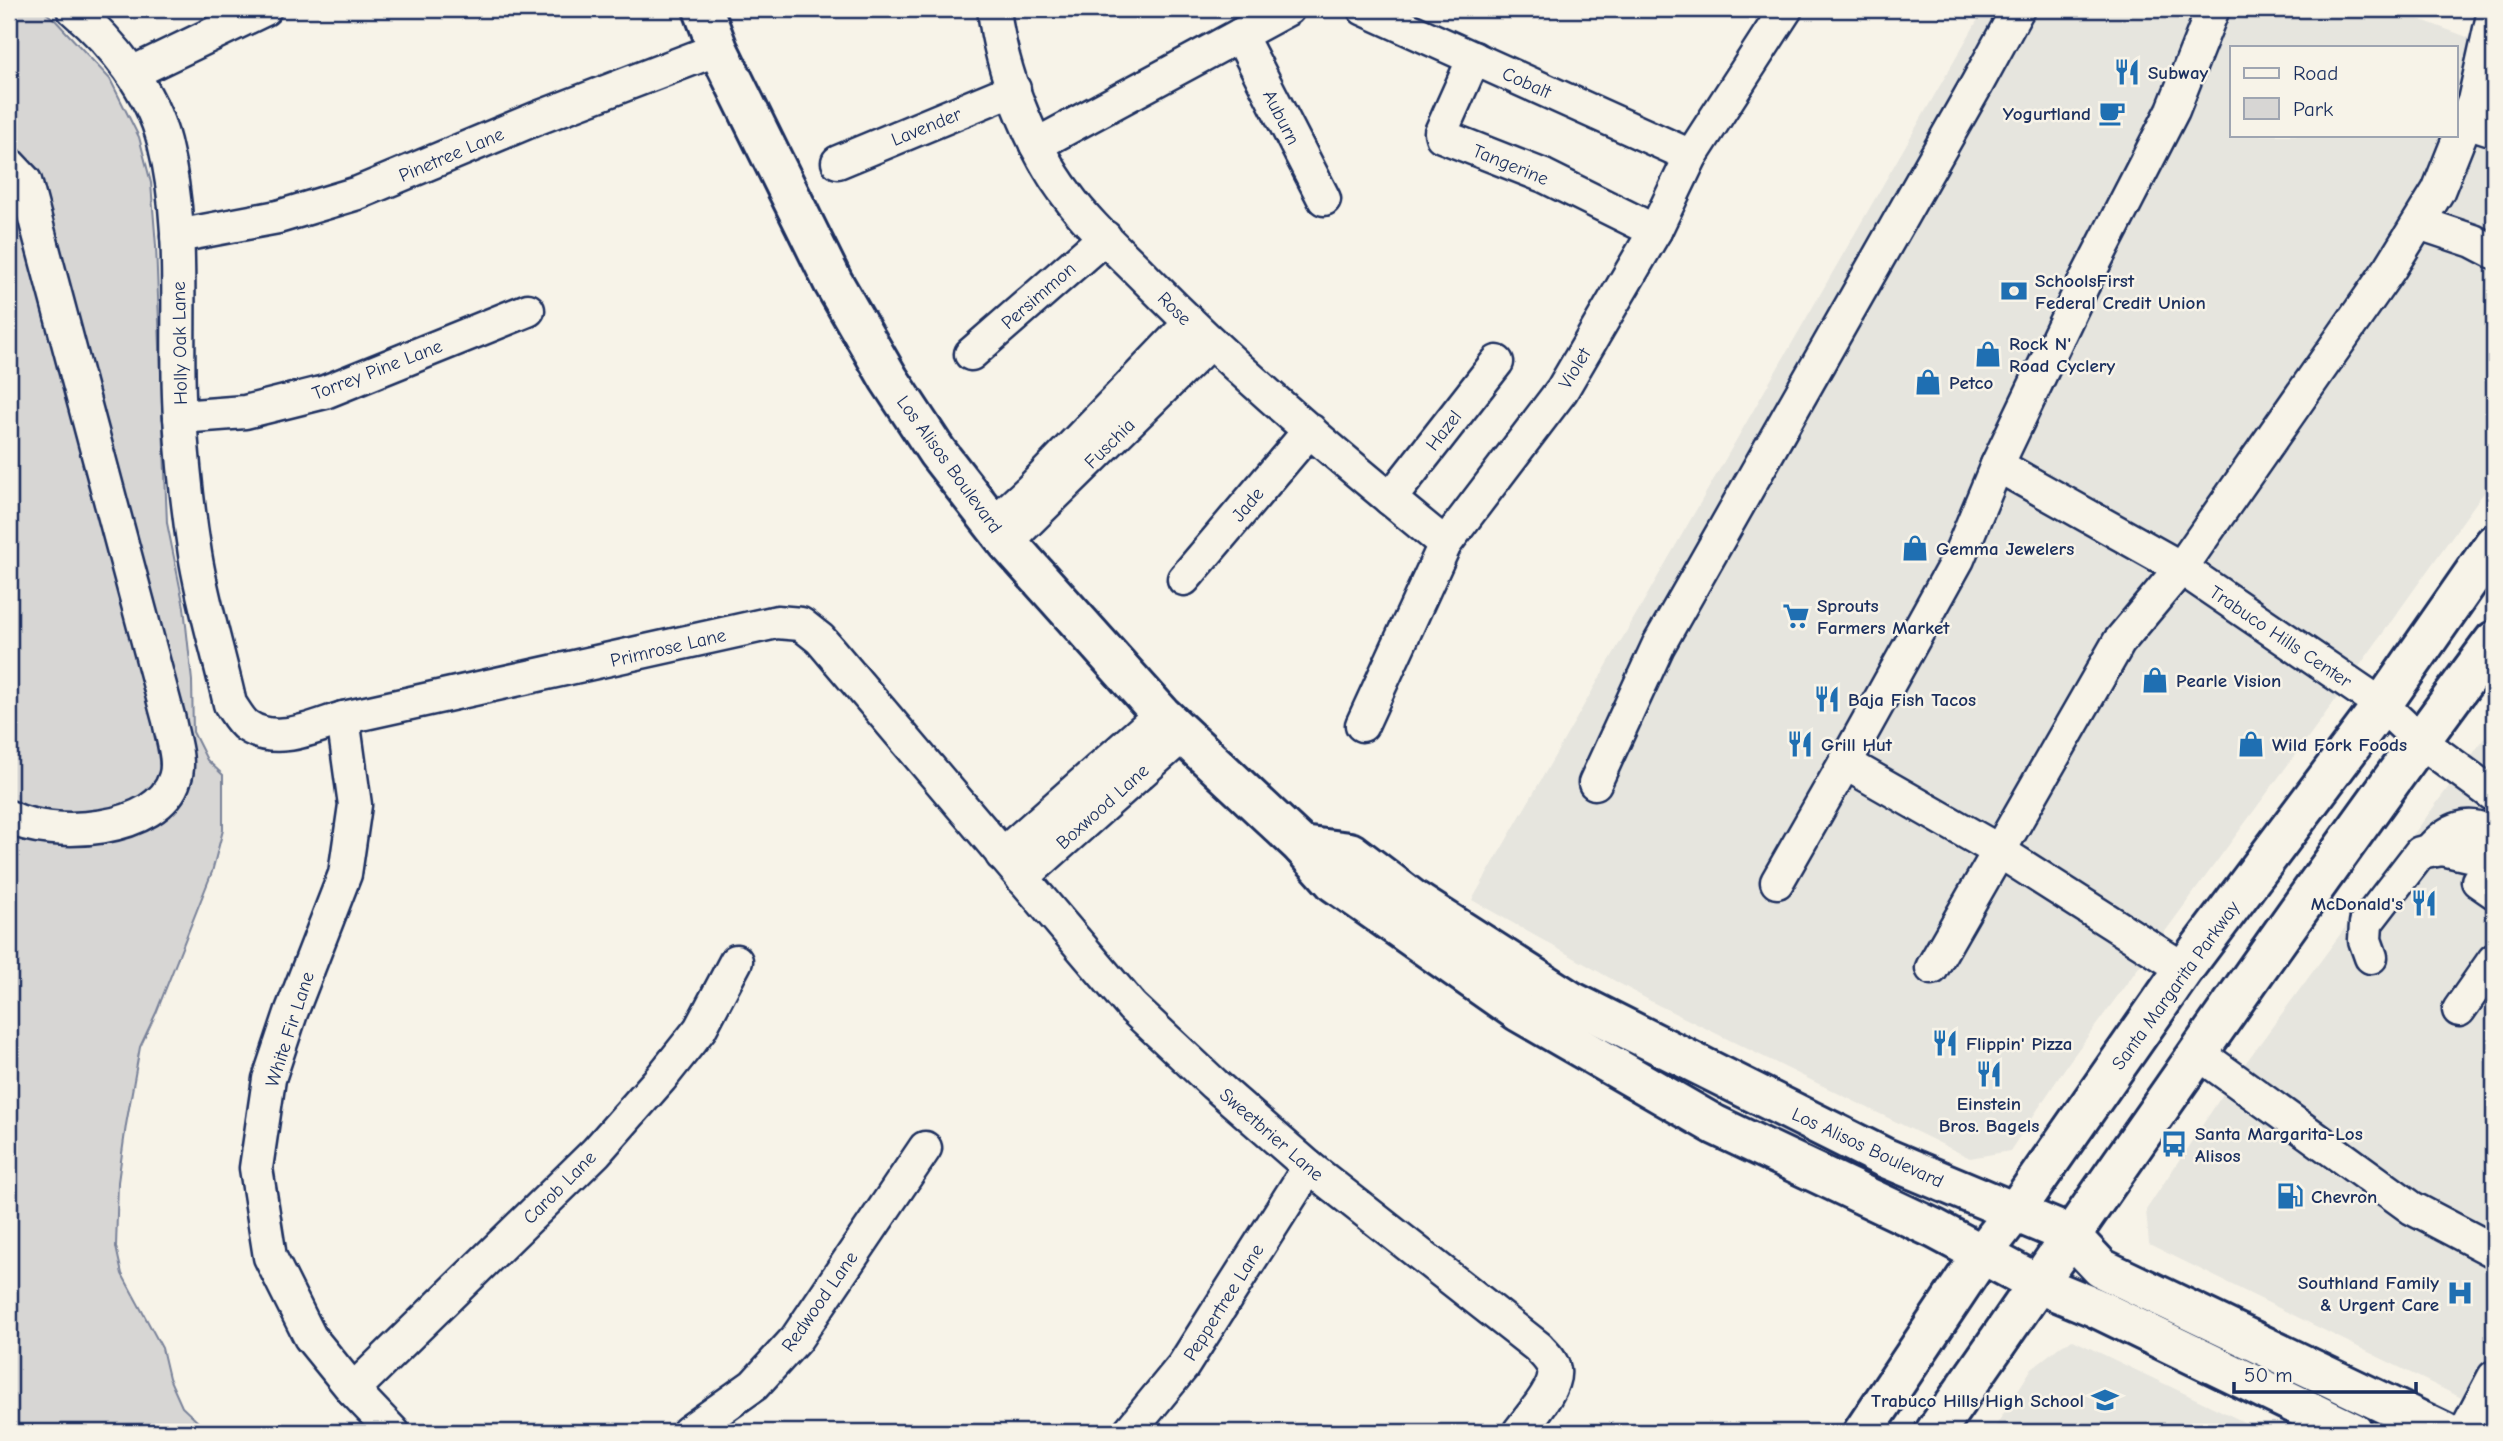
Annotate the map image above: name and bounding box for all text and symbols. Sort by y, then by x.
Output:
legend [2230,46,2458,136]
restaurant icon: Subway [2112,57,2142,87]
text: Road [2293,61,2338,85]
street label: Cobalt [1499,62,1555,104]
place label: Subway [2148,62,2209,84]
street label: Auburn [1258,86,1304,149]
text: Park [2293,97,2333,121]
cafe icon: Yogurtland [2097,98,2127,128]
street label: Lavender [888,103,965,151]
place label: Yogurtland [2003,103,2091,125]
street label: Pinetree Lane [396,123,507,187]
street label: Tangerine [1469,140,1552,190]
street label: Persimmon [997,258,1080,334]
place label: SchoolsFirst Federal Credit Union [2035,270,2206,314]
bank icon: SchoolsFirst Federal Credit Union [1999,276,2029,306]
street label: Holly Oak Lane [168,281,192,405]
street label: Rose [1153,287,1196,330]
place label: Rock N' Road Cyclery [2009,333,2115,377]
street label: Torrey Pine Lane [309,335,446,405]
shop icon: Rock N' Road Cyclery [1973,339,2003,369]
street label: Violet [1554,344,1596,393]
shop icon: Petco [1913,367,1943,397]
place label: Petco [1949,372,1994,394]
street label: Los Alisos Boulevard [892,392,1006,538]
street label: Hazel [1421,406,1466,455]
street label: Fuschia [1080,414,1139,473]
street label: Jade [1227,483,1268,526]
shop icon: Gemma Jewelers [1900,533,1930,563]
place label: Gemma Jewelers [1936,538,2074,560]
street label: Trabuco Hills Center [2205,581,2356,693]
place label: Sprouts Farmers Market [1817,595,1950,639]
supermarket icon: Sprouts Farmers Market [1781,601,1811,631]
street label: Primrose Lane [608,624,728,672]
shop icon: Pearle Vision [2140,665,2170,695]
place label: Pearle Vision [2176,670,2281,692]
restaurant icon: Baja Fish Tacos [1812,684,1842,714]
place label: Baja Fish Tacos [1848,689,1976,711]
restaurant icon: Grill Hut [1785,729,1815,759]
shop icon: Wild Fork Foods [2236,729,2266,759]
place label: Grill Hut [1821,734,1893,756]
place label: Wild Fork Foods [2272,734,2407,756]
street label: Boxwood Lane [1052,759,1153,854]
restaurant icon: McDonald's [2409,888,2439,918]
place label: McDonald's [2311,893,2403,915]
street label: Santa Margarita Parkway [2107,897,2245,1074]
street label: White Fir Lane [261,969,319,1090]
restaurant icon: Flippin' Pizza [1930,1028,1960,1058]
place label: Flippin' Pizza [1966,1033,2072,1055]
restaurant icon: Einstein Bros. Bagels [1974,1059,2004,1089]
street label: Sweetbrier Lane [1215,1084,1328,1186]
place label: Einstein Bros. Bagels [1939,1093,2039,1137]
street label: Los Alisos Boulevard [1788,1103,1947,1193]
place label: Santa Margarita-Los Alisos [2195,1123,2363,1167]
bus stop icon: Santa Margarita-Los Alisos [2159,1129,2189,1159]
street label: Carob Lane [519,1147,601,1229]
fuel station icon: Chevron [2275,1181,2305,1211]
place label: Chevron [2311,1186,2377,1208]
street label: Peppertree Lane [1179,1240,1269,1365]
street label: Redwood Lane [777,1247,862,1356]
place label: Southland Family & Urgent Care [2298,1272,2439,1316]
hospital icon: Southland Family & Urgent Care [2445,1278,2475,1308]
scale bar [2234,1350,2416,1394]
text: 50 m [2244,1363,2293,1387]
school or university icon: Trabuco Hills High School [2090,1385,2120,1415]
place label: Trabuco Hills High School [1871,1390,2084,1412]

